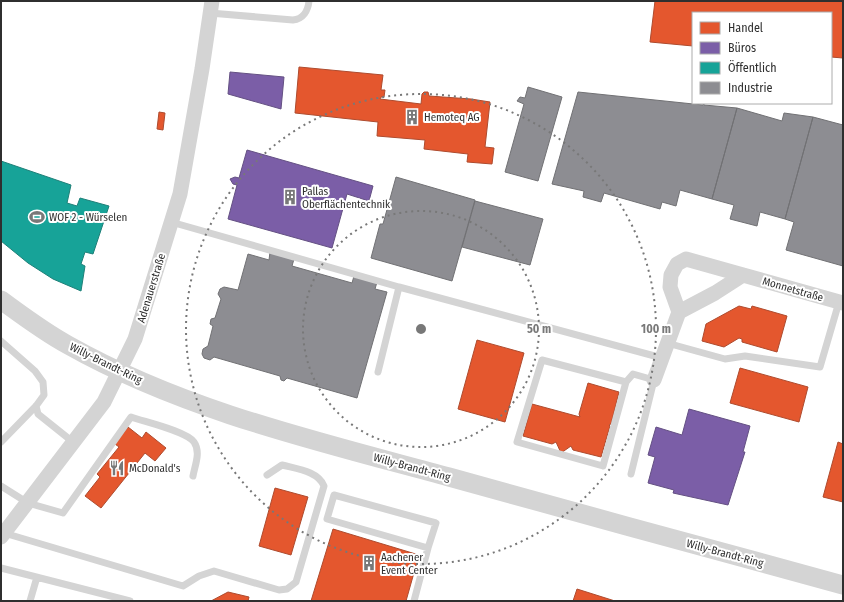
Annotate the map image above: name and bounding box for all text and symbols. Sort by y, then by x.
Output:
legend [692,12,832,104]
text: Handel [728,21,763,35]
text: Büros [728,41,756,55]
text: Öffentlich [728,59,776,75]
text: Industrie [728,81,772,95]
building icon: Hemoteq AG [403,108,421,126]
place label: Hemoteq AG [424,111,480,124]
place label: Pallas Oberflächentechnik [302,185,391,211]
building icon: Pallas Oberflächentechnik [281,188,299,206]
sports icon: WOF 2 - Würselen [28,208,46,226]
place label: WOF 2 - Würselen [49,211,127,224]
street label: Adenauerstraße [135,252,168,324]
street label: Monnetstraße [761,275,825,304]
centre of rings [414,322,428,336]
text: 50 m [527,322,551,336]
text: 100 m [641,322,671,336]
street label: Willy-Brandt-Ring [67,340,145,387]
street label: Willy-Brandt-Ring [372,451,453,484]
restaurant icon: McDonald's [108,459,126,477]
place label: McDonald's [129,462,181,475]
street label: Willy-Brandt-Ring [685,537,766,570]
place label: Aachener Event Center [381,551,438,577]
building icon: Aachener Event Center [360,554,378,572]

